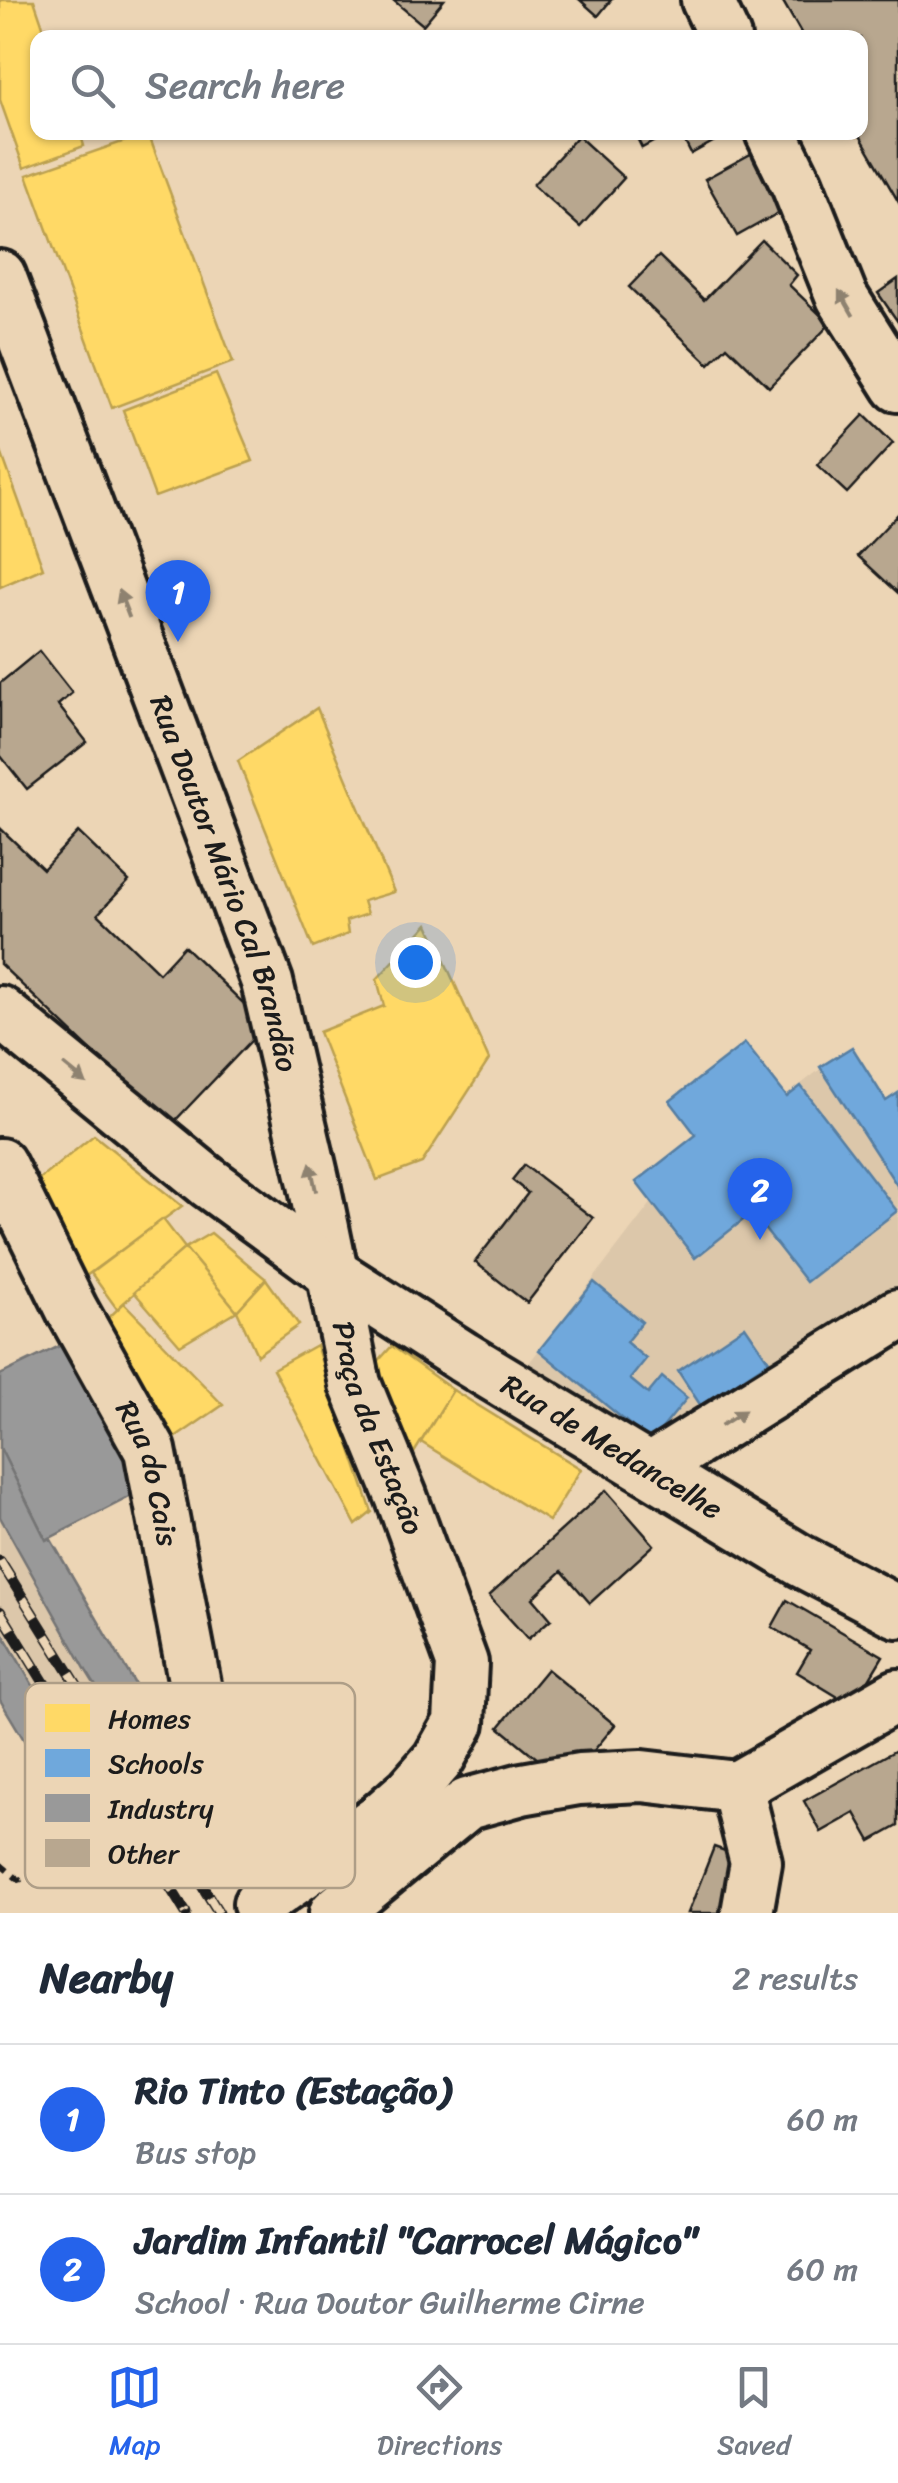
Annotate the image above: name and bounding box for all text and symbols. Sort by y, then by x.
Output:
search box [30,30,868,140]
text: Search here [145,52,345,119]
icon: search [65,58,120,113]
one-way arrow [838,289,856,317]
pin: 1 [146,560,210,642]
one-way arrow [116,588,131,618]
street label: Rua Doutor Mário Cal Brandão [134,687,314,1077]
your location [390,937,441,988]
one-way arrow [63,1062,88,1084]
pin: 2 [728,1158,792,1240]
one-way arrow [304,1161,320,1192]
street label: Praça da Estação [316,1316,440,1543]
street label: Rua de Medancelhe [490,1359,734,1535]
street label: Rua do Cais [100,1390,195,1551]
one-way arrow [719,1409,746,1428]
legend [25,1683,355,1888]
text: Homes [108,1694,191,1743]
text: Schools [108,1739,204,1788]
text: Industry [107,1784,214,1833]
text: Other [108,1829,180,1878]
text: Nearby [40,1941,173,2015]
text: 2 results [732,1950,858,2007]
text: Rio Tinto (Estação) [135,2057,451,2124]
text: 1 [66,2091,79,2148]
text: 60 m [787,2091,858,2148]
text: Bus stop [135,2124,256,2181]
text: Jardim Infantil "Carrocel Mágico" [135,2207,697,2274]
text: 2 [63,2241,82,2298]
text: 60 m [787,2241,858,2298]
text: School · Rua Doutor Guilherme Cirne [135,2274,645,2331]
tab: Map [107,2360,162,2469]
tab: Directions [377,2360,502,2469]
tab: Saved [717,2360,791,2469]

